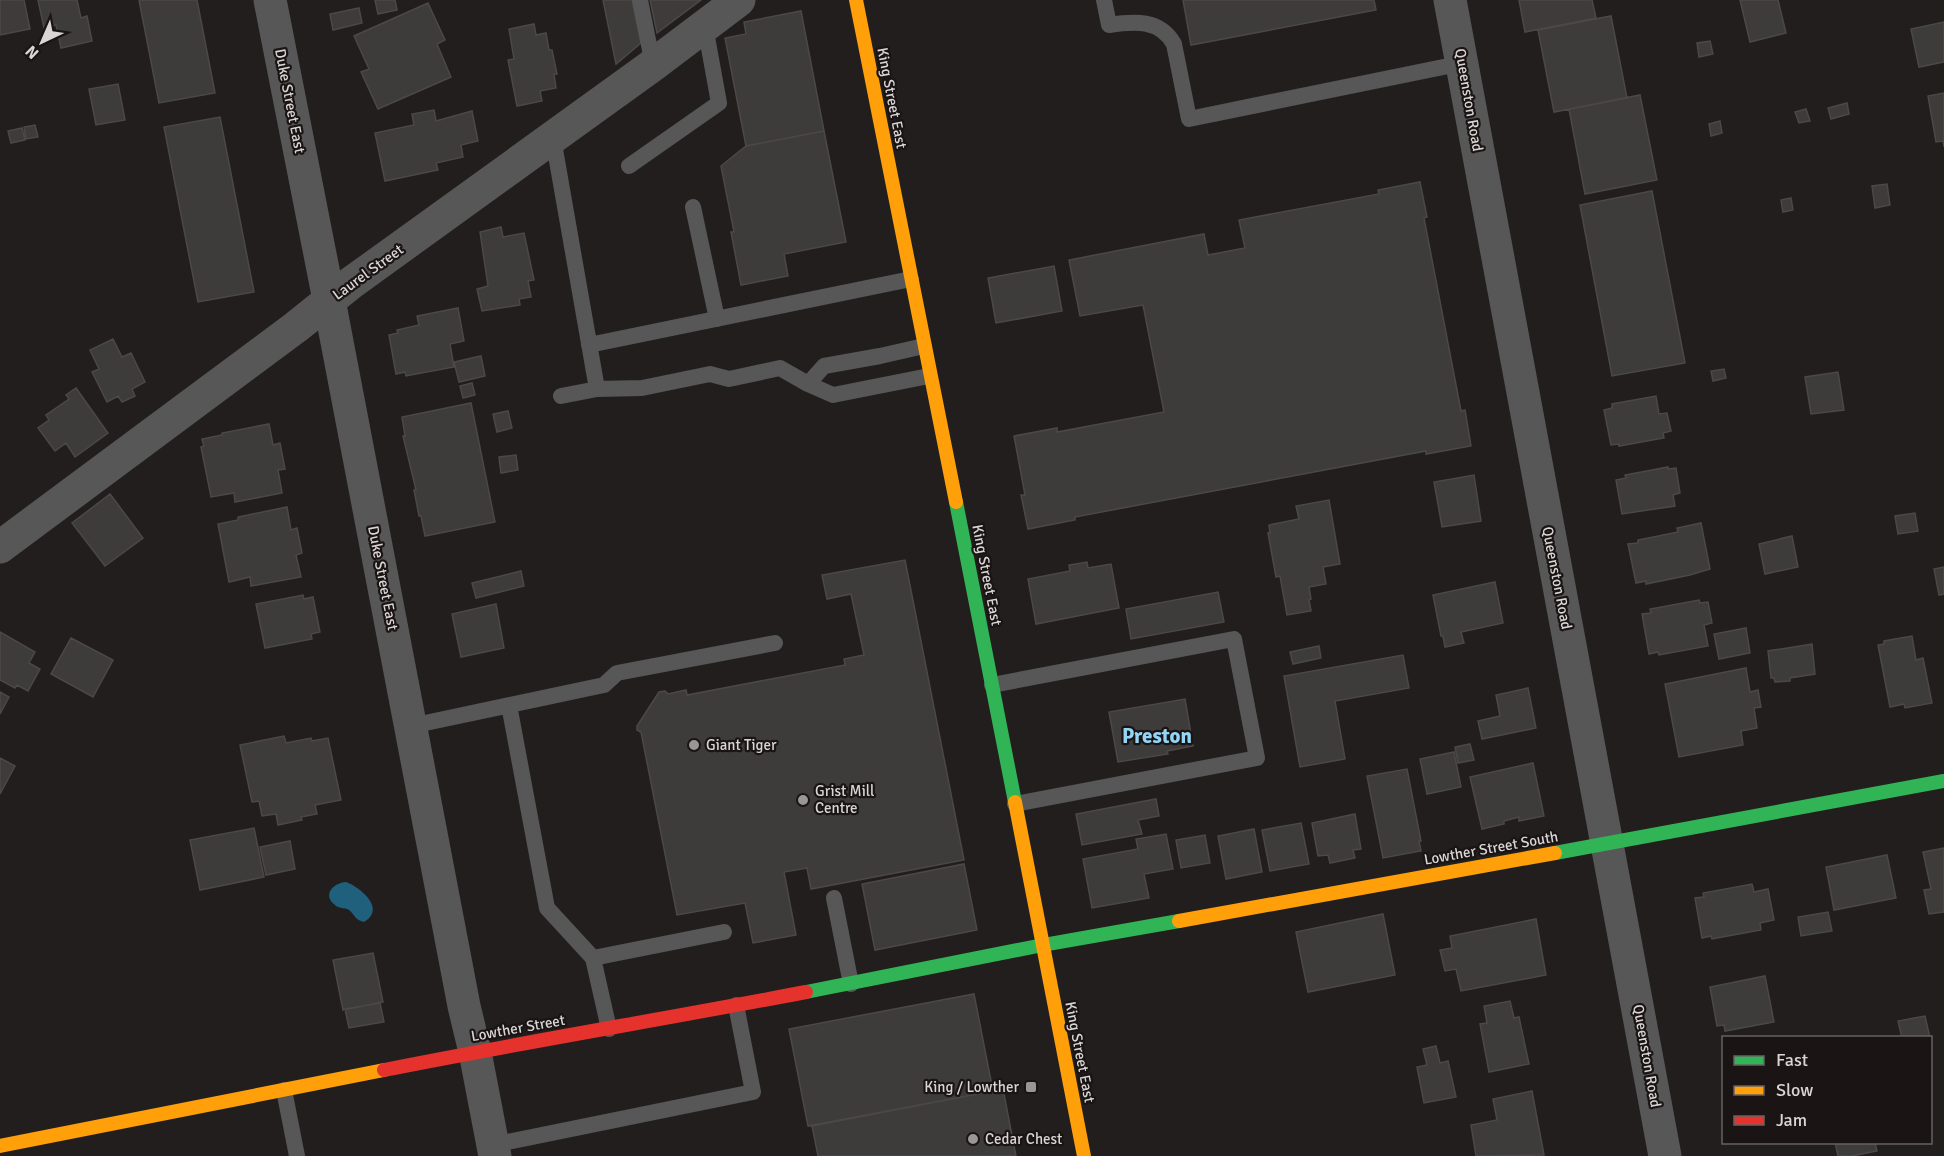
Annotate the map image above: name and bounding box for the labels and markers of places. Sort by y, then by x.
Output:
place label: Giant Tiger [706,736,777,754]
marker: Giant Tiger [687,738,701,752]
place label: Grist Mill Centre [815,782,874,817]
marker: Grist Mill Centre [796,793,810,807]
place label: King / Lowther [924,1078,1019,1096]
marker: King / Lowther [1024,1080,1038,1094]
place label: Cedar Chest [985,1130,1062,1148]
marker: Cedar Chest [966,1132,980,1146]

